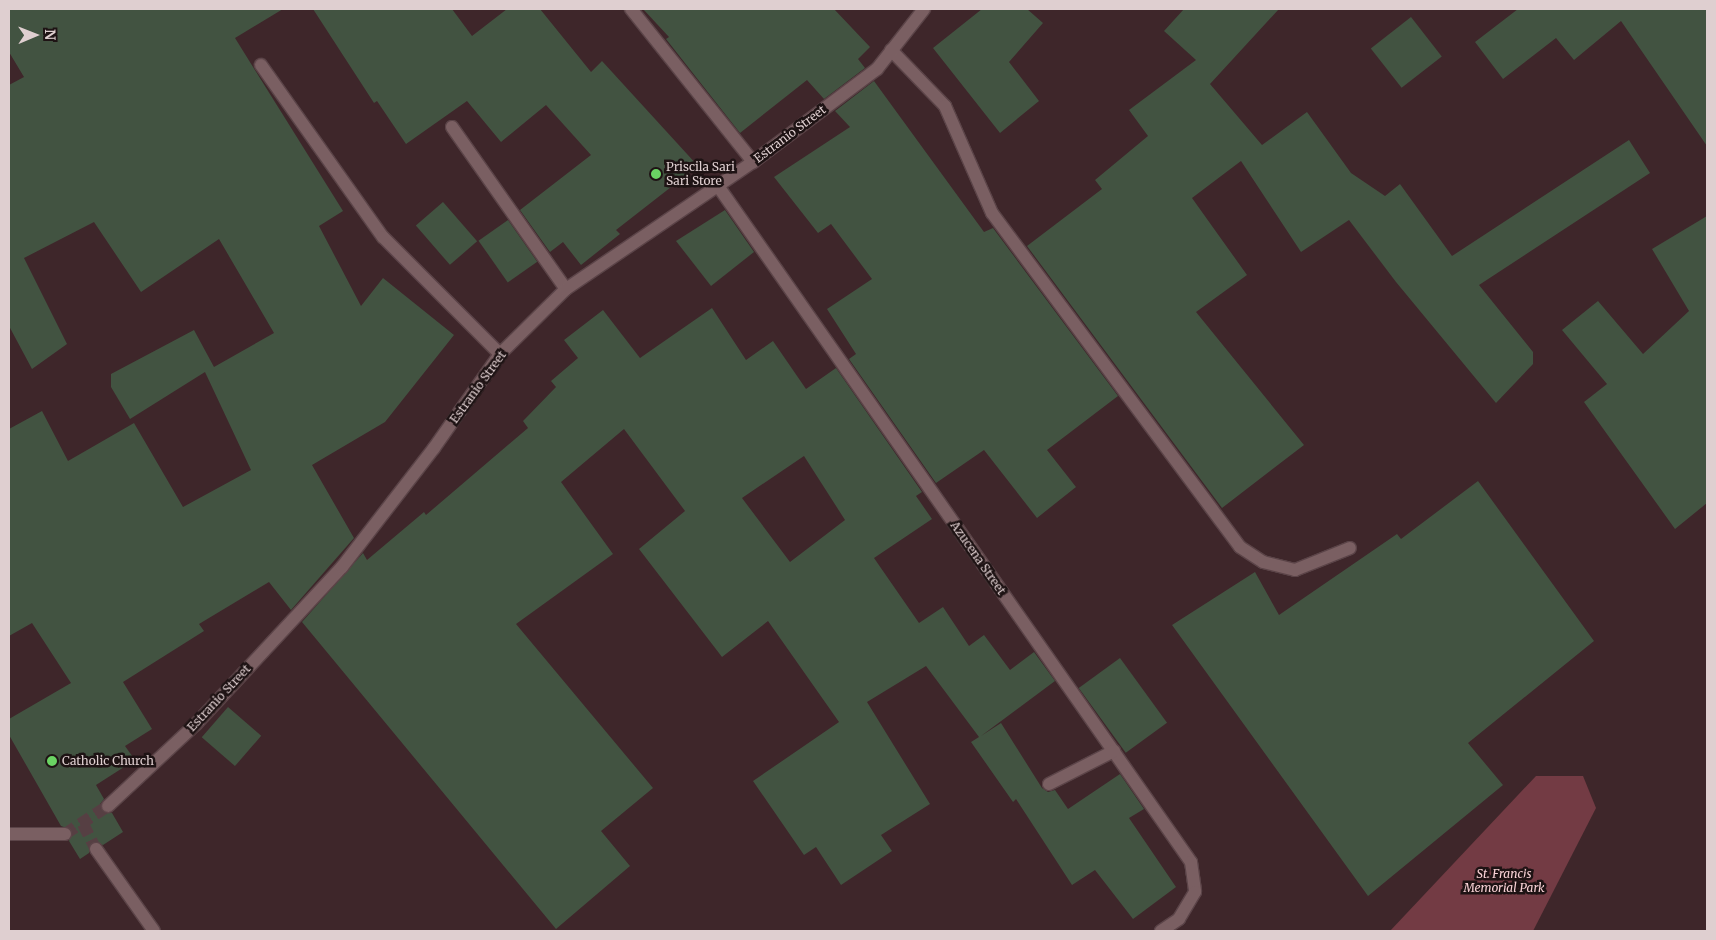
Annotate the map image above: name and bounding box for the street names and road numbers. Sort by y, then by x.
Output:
street label: Estranio Street [751,102,829,166]
street label: Estranio Street [447,348,509,426]
street label: Azucena Street [947,518,1009,598]
street label: Estranio Street [184,662,254,734]

